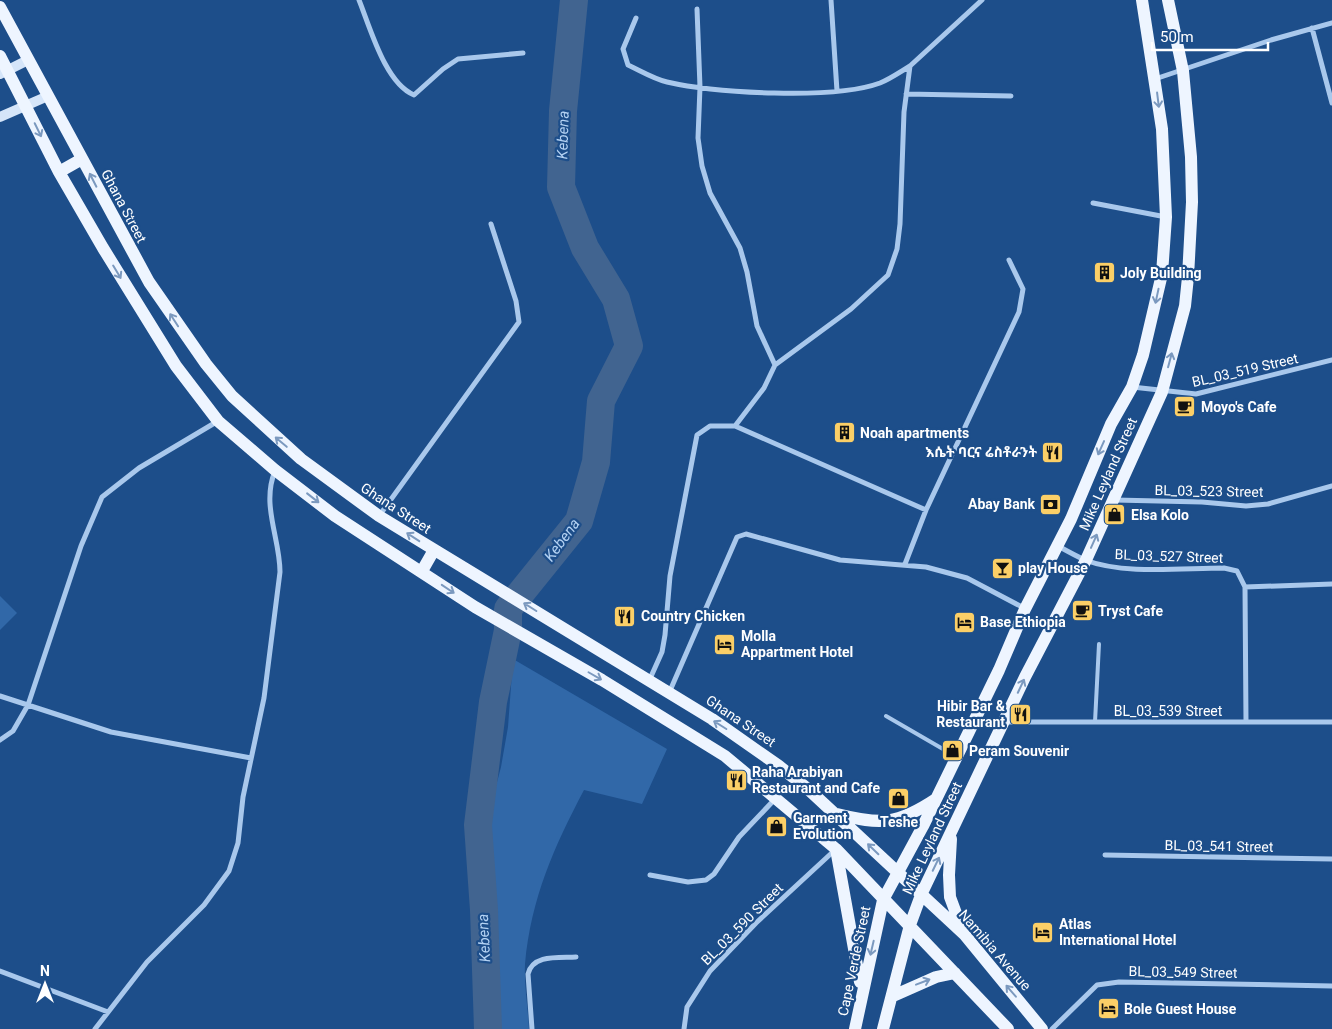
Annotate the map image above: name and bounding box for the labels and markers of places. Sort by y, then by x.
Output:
building icon: Joly Building [1092,261,1116,285]
place label: Joly Building [1120,265,1202,281]
cafe icon: Moyo's Cafe [1173,395,1197,419]
place label: Moyo's Cafe [1201,399,1277,415]
building icon: Noah apartments [832,421,856,445]
place label: Noah apartments [860,425,969,441]
restaurant icon: እሴት ባርና ሬስቶራንት [1041,440,1065,464]
place label: እሴት ባርና ሬስቶራንት [925,444,1037,460]
bank icon: Abay Bank [1039,492,1063,516]
place label: Abay Bank [968,496,1036,512]
shop icon: Elsa Kolo [1103,503,1127,527]
place label: Elsa Kolo [1131,507,1189,523]
bar icon: play House [990,556,1014,580]
place label: play House [1018,560,1088,576]
cafe icon: Tryst Cafe [1070,599,1094,623]
place label: Tryst Cafe [1098,603,1163,619]
restaurant icon: Country Chicken [613,604,637,628]
place label: Country Chicken [641,608,745,624]
hotel icon: Base Ethiopia [952,610,976,634]
place label: Base Ethiopia [980,614,1066,630]
place label: Molla Appartment Hotel [741,628,853,660]
hotel icon: Molla Appartment Hotel [713,632,737,656]
place label: Hibir Bar & Restaurant [936,698,1006,730]
restaurant icon: Hibir Bar & Restaurant [1009,702,1033,726]
shop icon: Peram Souvenir [941,739,965,763]
place label: Peram Souvenir [969,743,1069,759]
place label: Raha Arabiyan Restaurant and Cafe [752,764,880,796]
restaurant icon: Raha Arabiyan Restaurant and Cafe [724,768,748,792]
shop icon: Teshe [887,787,911,811]
place label: Garment Evolution [793,810,851,842]
shop icon: Garment Evolution [765,814,789,838]
place label: Teshe [880,814,919,830]
place label: Atlas International Hotel [1059,916,1176,948]
hotel icon: Atlas International Hotel [1031,920,1055,944]
hotel icon: Bole Guest House [1096,997,1120,1021]
place label: Bole Guest House [1124,1001,1237,1017]

